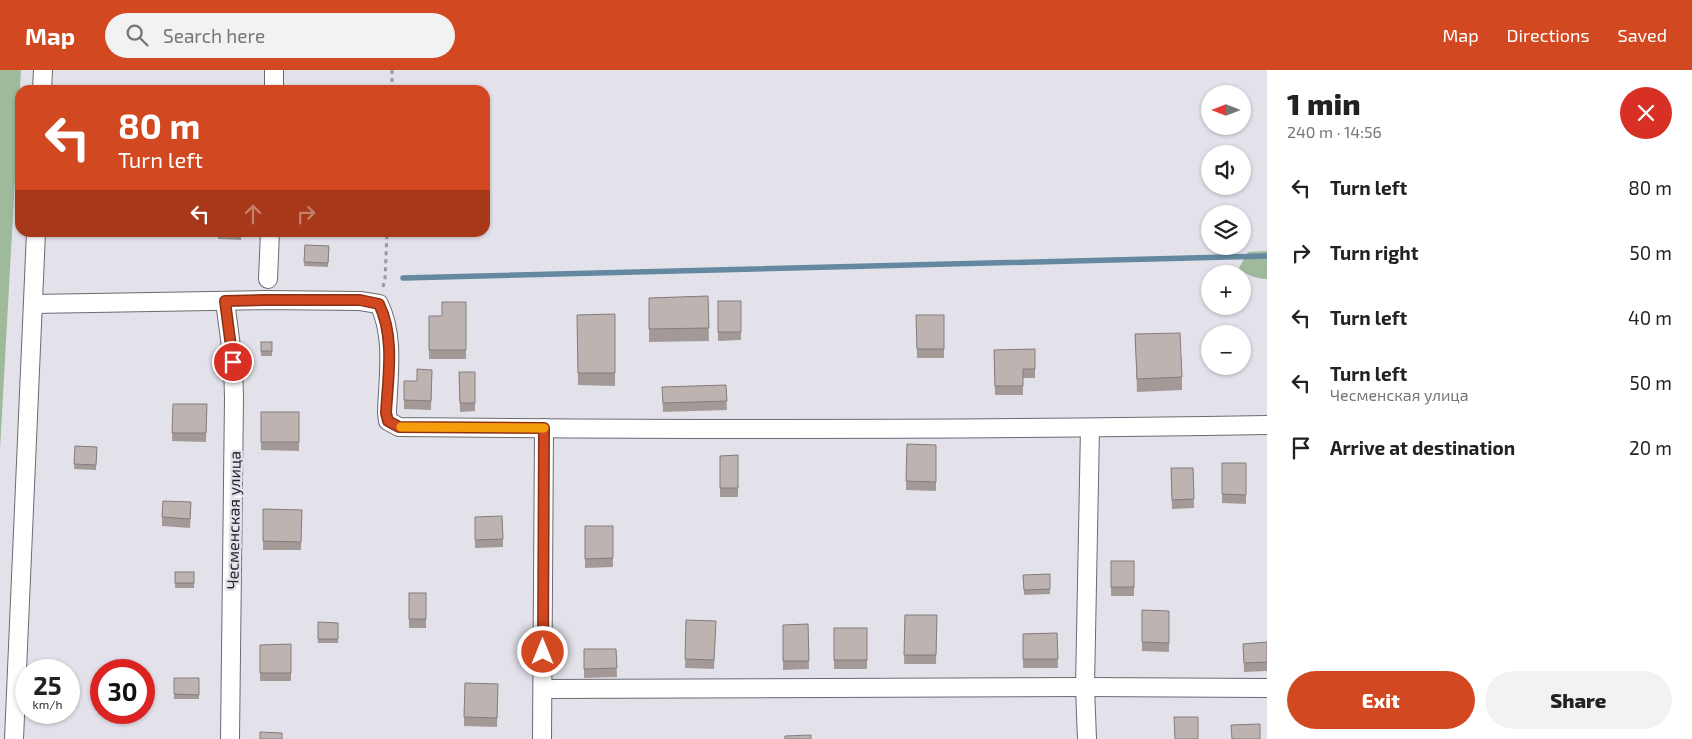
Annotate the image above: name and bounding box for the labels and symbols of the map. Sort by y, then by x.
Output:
north arrow [1201,85,1251,135]
pin [212,341,254,383]
street label: Чесменская улица [222,451,245,589]
position arrow [516,625,568,677]
speed limit sign: 30 [90,659,155,724]

